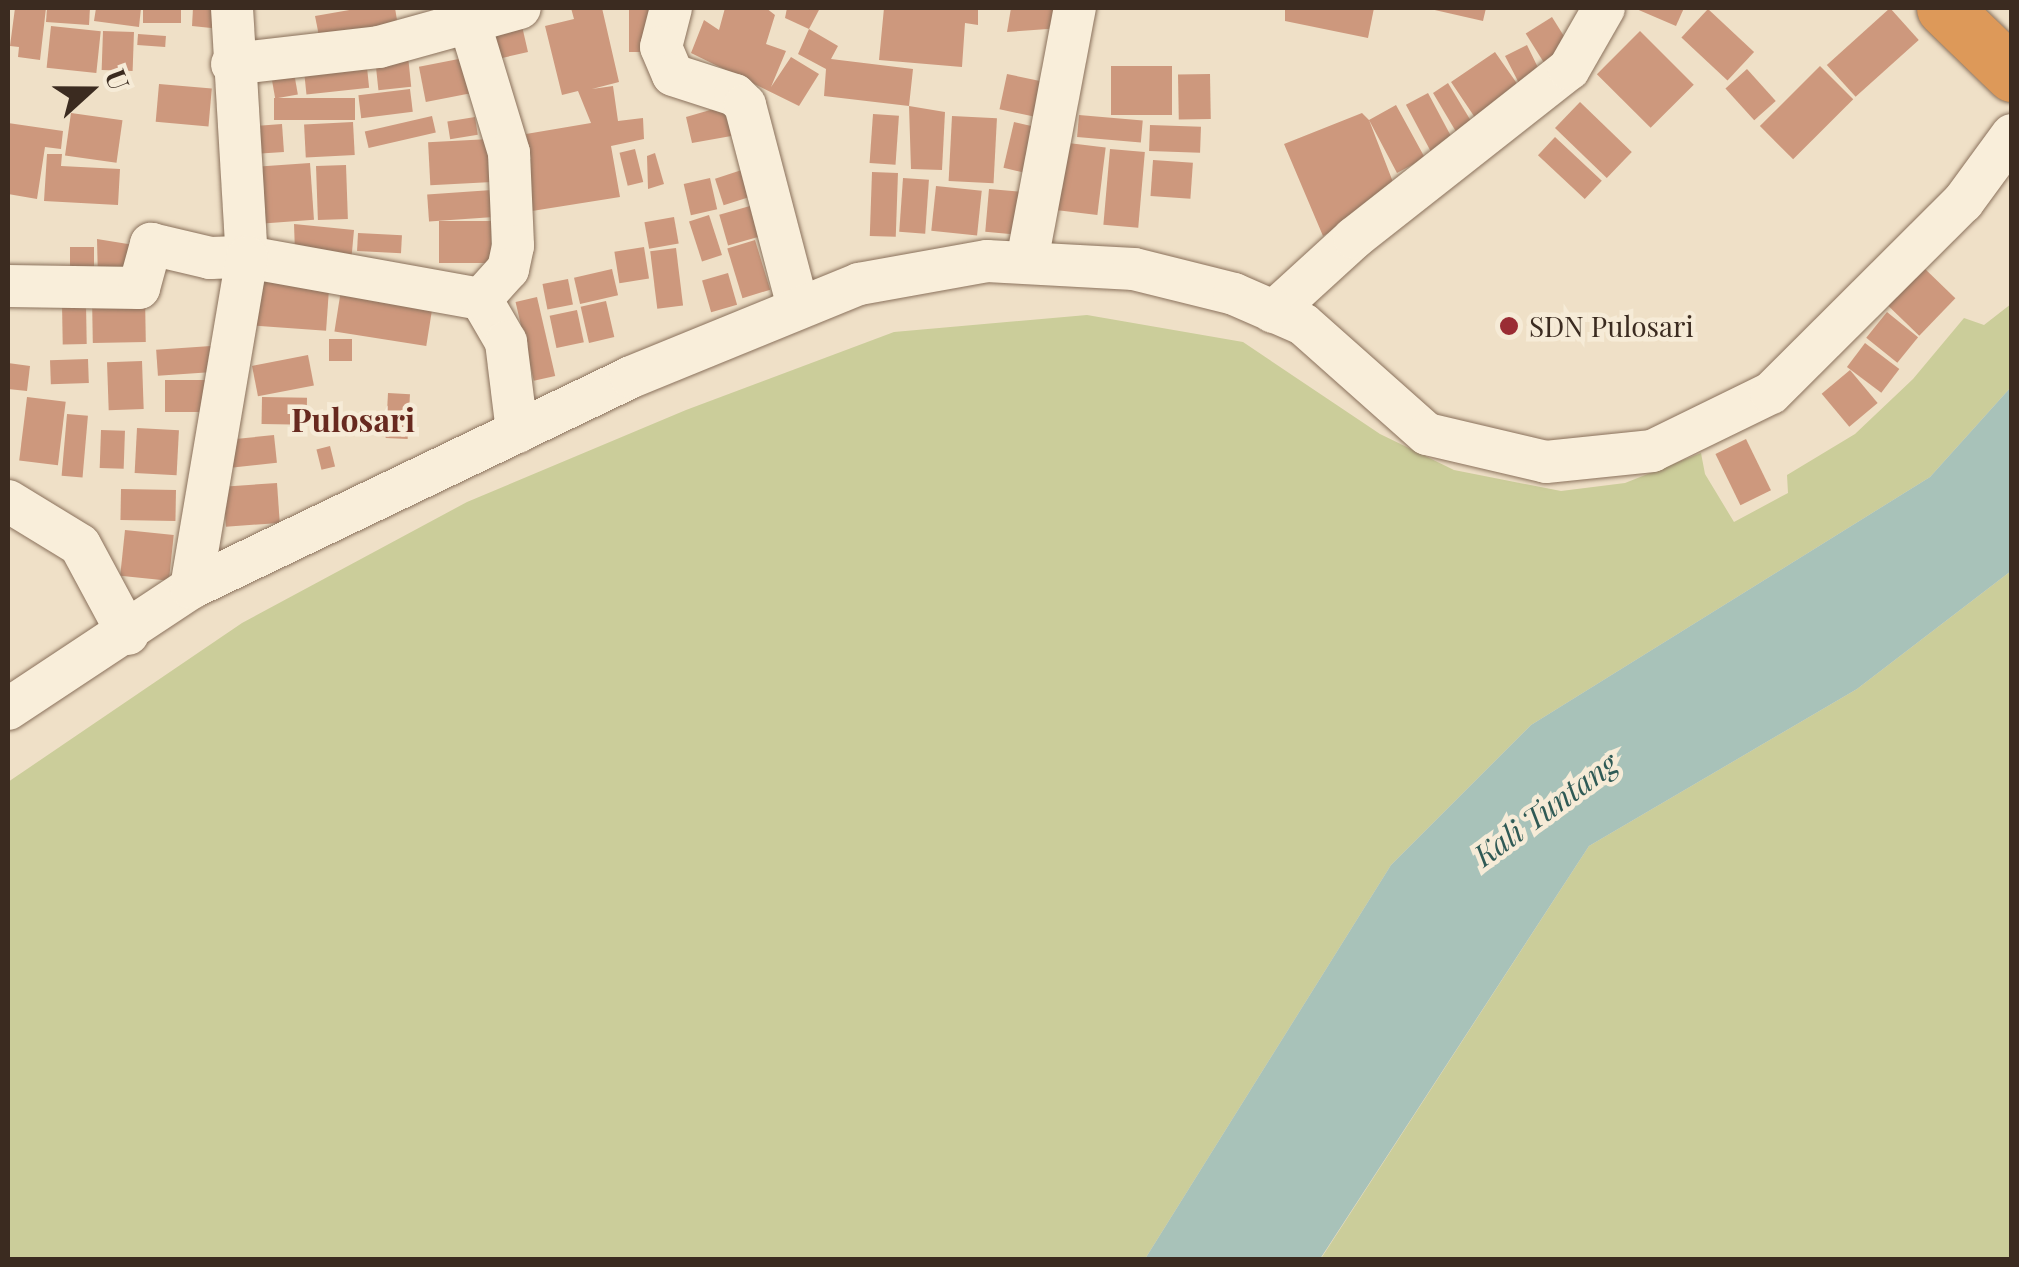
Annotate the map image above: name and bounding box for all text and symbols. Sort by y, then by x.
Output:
north arrow [40,40,140,140]
text: U [98,63,139,95]
place label: SDN Pulosari [1529,309,1694,343]
marker: SDN Pulosari [1498,315,1520,337]
district label: Pulosari [291,400,415,438]
water label: Kali Tuntang [1466,745,1624,873]

